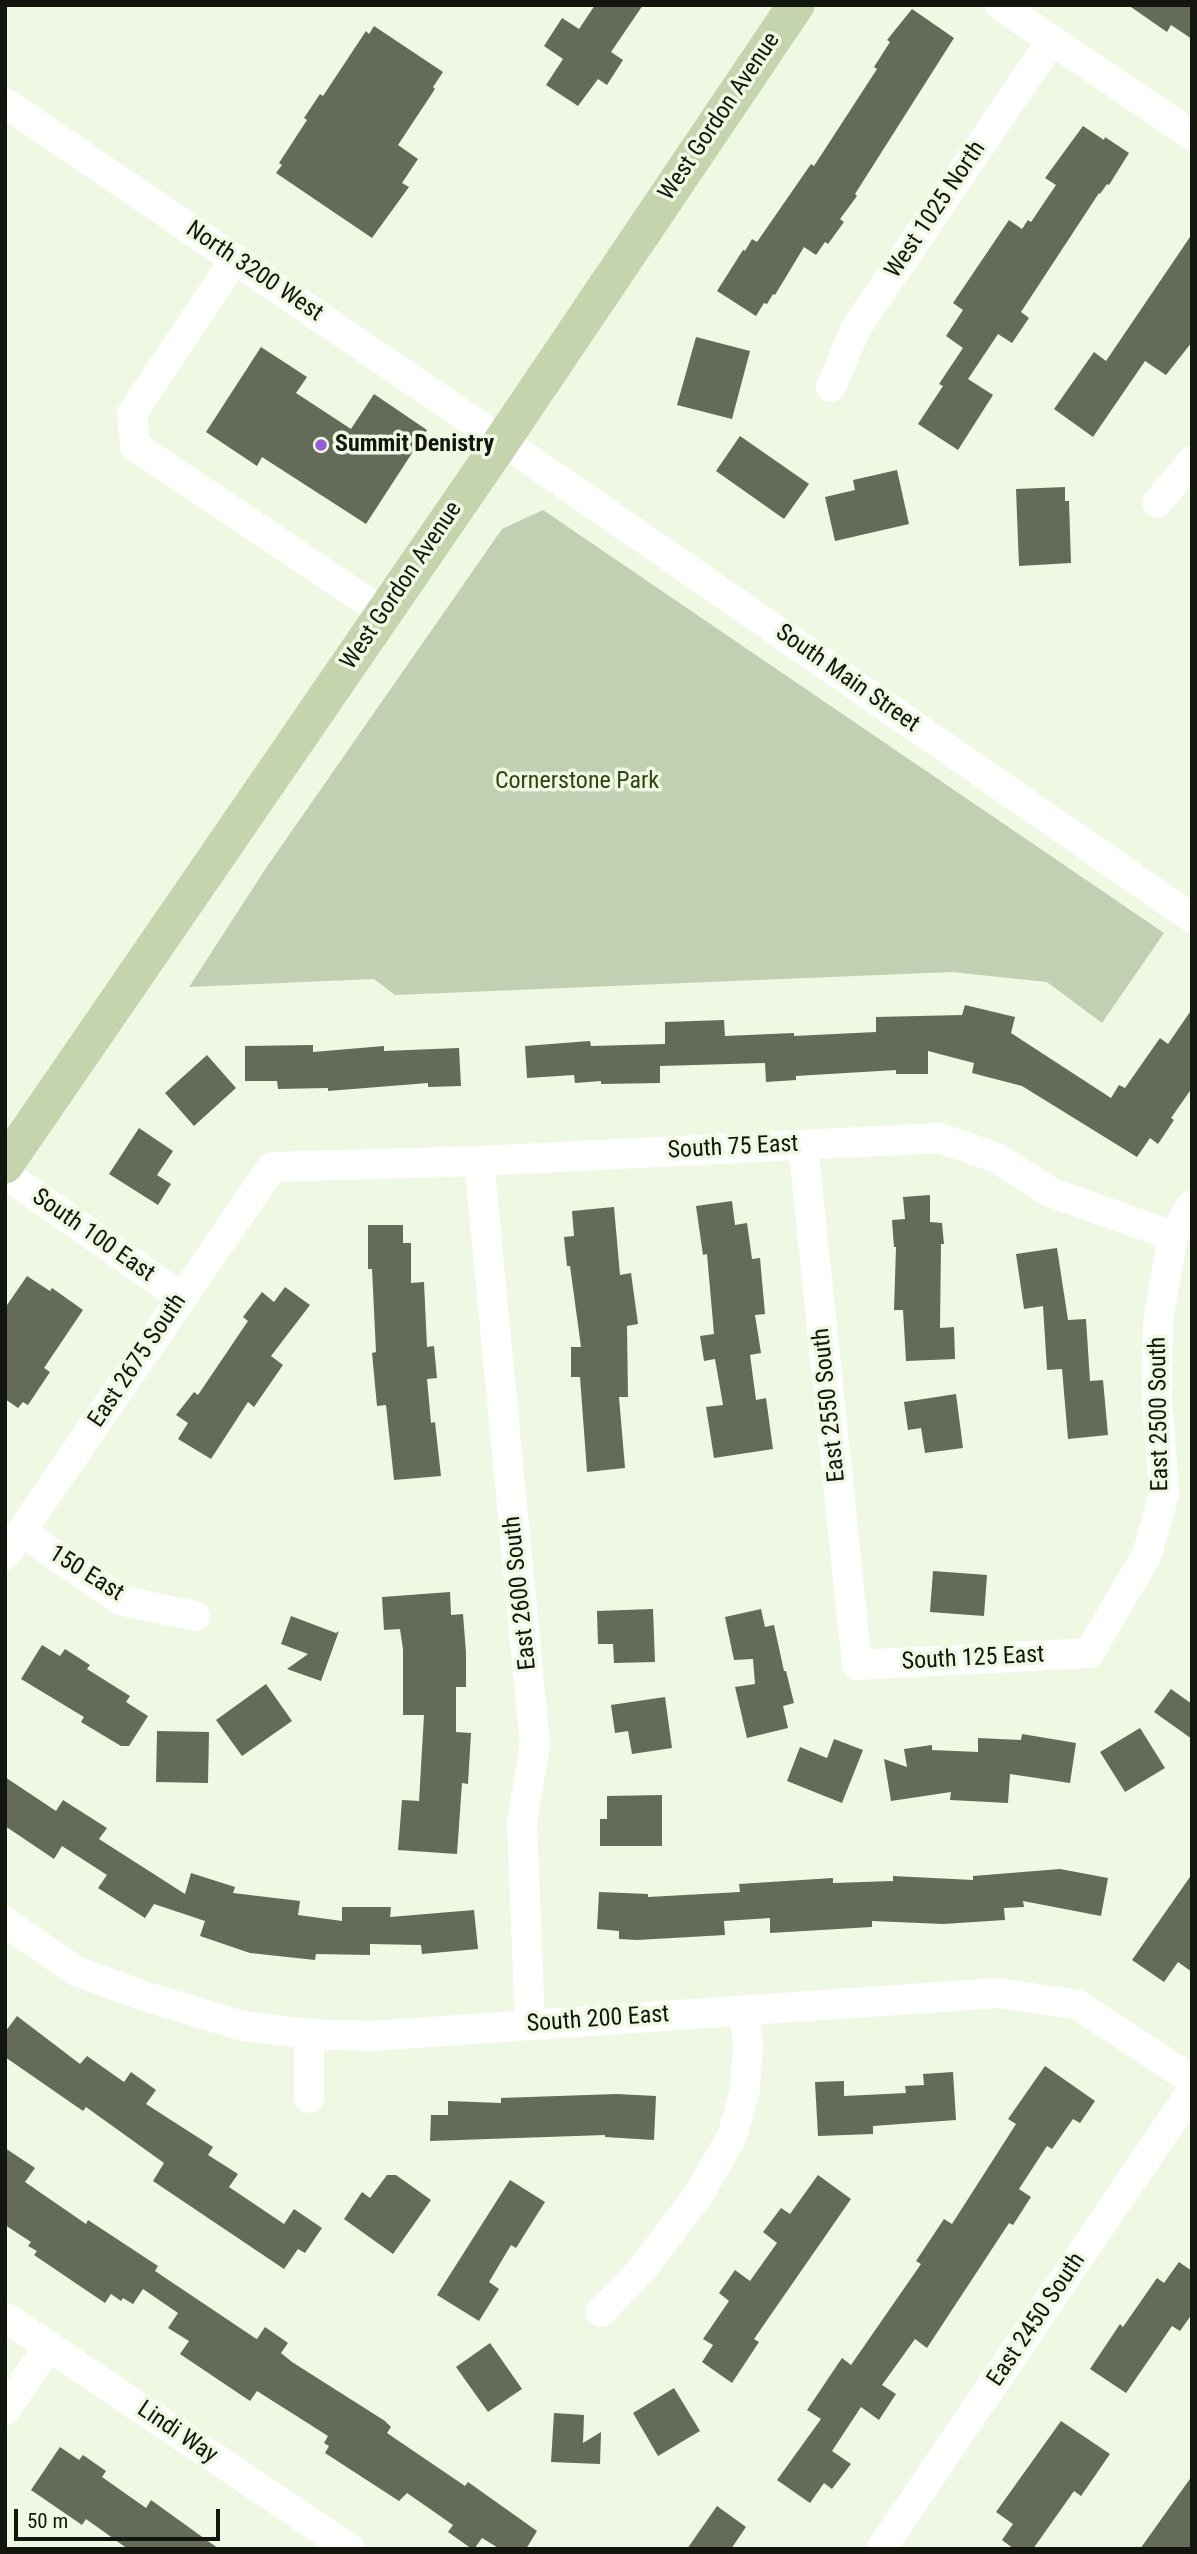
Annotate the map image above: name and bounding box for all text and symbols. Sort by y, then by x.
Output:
street label: West Gordon Avenue [653,28,787,206]
street label: West 1025 North [880,136,992,284]
street label: North 3200 West [180,216,328,328]
place label: Summit Denistry [335,431,494,459]
marker: Summit Denistry [313,437,329,453]
street label: West Gordon Avenue [335,497,469,675]
street label: South Main Street [770,619,924,739]
park label: Cornerstone Park [495,768,659,796]
street label: South 75 East [667,1130,799,1166]
street label: South 100 East [26,1183,160,1289]
street label: East 2675 South [83,1289,193,1433]
street label: East 2550 South [808,1327,852,1483]
street label: East 2500 South [1144,1336,1176,1492]
street label: East 2600 South [499,1515,543,1671]
street label: 150 East [43,1540,129,1608]
street label: South 125 East [901,1641,1045,1677]
street label: South 200 East [526,2001,670,2039]
street label: East 2450 South [982,2248,1092,2392]
street label: Lindi Way [131,2396,223,2470]
scale bar [18,2494,224,2538]
text: 50 m [27,2509,68,2533]

